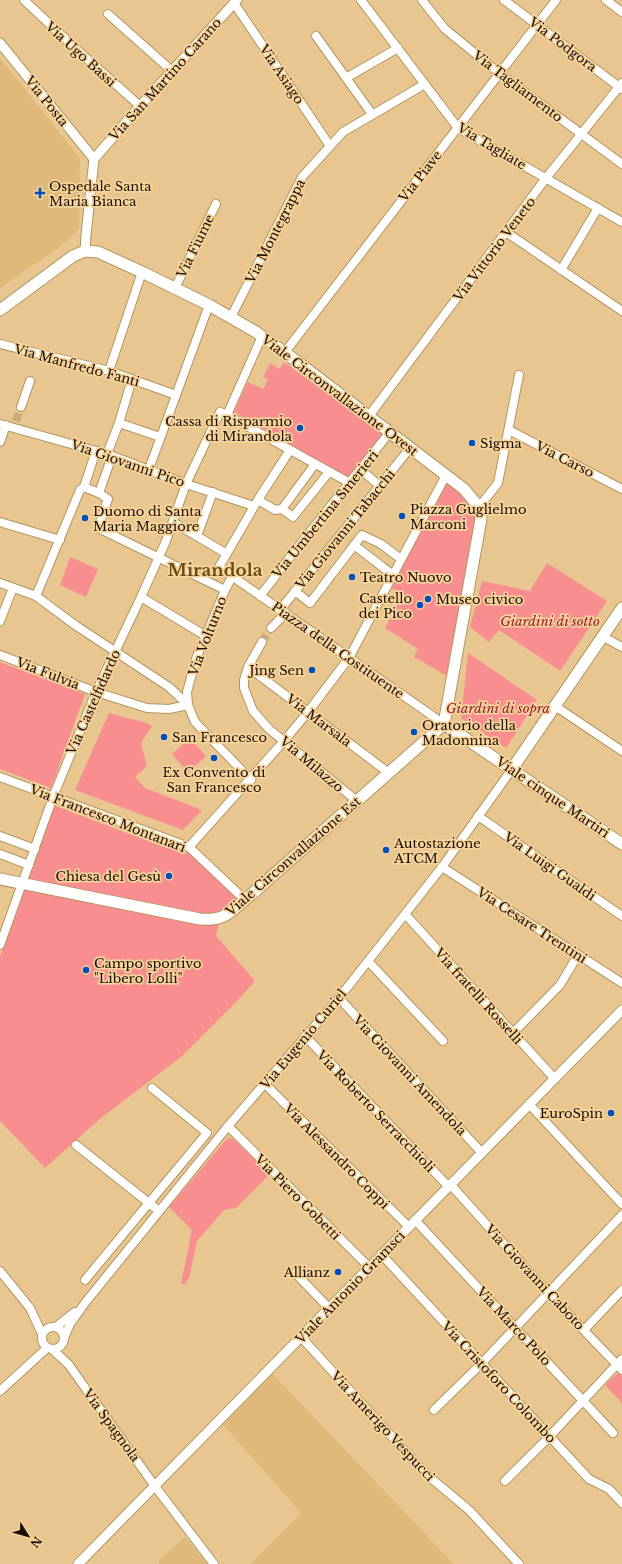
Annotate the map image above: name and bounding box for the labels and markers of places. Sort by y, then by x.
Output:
place label: Ospedale Santa Maria Bianca [49,178,152,210]
marker: Ospedale Santa Maria Bianca [34,187,46,199]
place label: Cassa di Risparmio di Mirandola [165,413,293,445]
marker: Cassa di Risparmio di Mirandola [295,423,305,433]
place label: Sigma [480,435,523,452]
marker: Sigma [467,438,477,448]
place label: Piazza Guglielmo Marconi [410,501,526,533]
place label: Duomo di Santa Maria Maggiore [93,503,202,535]
marker: Piazza Guglielmo Marconi [397,511,407,521]
marker: Duomo di Santa Maria Maggiore [80,513,90,523]
place label: Teatro Nuovo [360,569,451,586]
marker: Teatro Nuovo [347,572,357,582]
place label: Castello dei Pico [359,590,412,622]
place label: Museo civico [436,591,523,608]
marker: Museo civico [423,594,433,604]
marker: Castello dei Pico [415,600,425,610]
place label: Jing Sen [247,662,304,679]
marker: Jing Sen [307,665,317,675]
place label: Oratorio della Madonnina [422,717,517,749]
marker: Oratorio della Madonnina [409,727,419,737]
place label: San Francesco [172,729,267,746]
marker: San Francesco [159,732,169,742]
marker: Ex Convento di San Francesco [209,753,219,763]
place label: Ex Convento di San Francesco [163,764,266,796]
place label: Autostazione ATCM [393,835,481,867]
marker: Autostazione ATCM [381,845,391,855]
place label: Chiesa del Gesù [56,868,161,885]
marker: Chiesa del Gesù [164,871,174,881]
place label: Campo sportivo "Libero Lolli" [94,955,202,987]
marker: Campo sportivo "Libero Lolli" [81,965,91,975]
place label: EuroSpin [540,1105,603,1122]
marker: EuroSpin [606,1108,616,1118]
place label: Allianz [283,1264,330,1281]
marker: Allianz [333,1267,343,1277]

